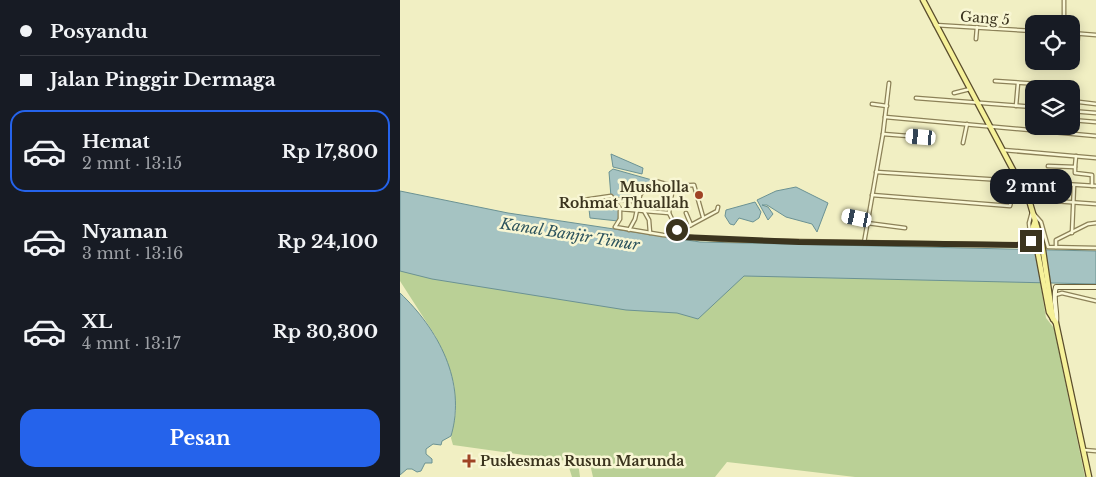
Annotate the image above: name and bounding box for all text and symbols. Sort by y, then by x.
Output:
street label: Gang 5 [960,7,1011,29]
map controls [1025,15,1080,135]
button: locate [1025,15,1080,70]
text: Posyandu [50,20,148,43]
text: Jalan Pinggir Dermaga [50,68,276,91]
button: layers [1025,80,1080,135]
car [905,128,936,146]
icon: car [22,129,67,174]
text: Hemat [82,130,150,153]
text: Rp 17,800 [281,140,378,163]
text: 2 mnt · 13:15 [82,153,182,173]
callout: 2 mnt [990,168,1072,204]
text: 2 mnt [1006,176,1056,196]
place label: Musholla Rohmat Thuallah [559,178,689,212]
marker: Musholla Rohmat Thuallah [693,189,705,201]
car [840,208,873,228]
water label: Kanal Banjir Timur [498,213,642,255]
icon: car [22,219,67,264]
route start [666,219,688,241]
text: Nyaman [82,220,168,243]
text: Rp 24,100 [277,230,378,253]
route end [1020,230,1042,252]
text: 3 mnt · 13:16 [82,243,183,263]
icon: car [22,309,67,354]
text: XL [82,310,112,333]
text: Rp 30,300 [272,320,378,343]
text: 4 mnt · 13:17 [82,333,181,353]
button: Pesan [20,409,380,467]
place label: Puskesmas Rusun Marunda [480,452,684,470]
marker: Puskesmas Rusun Marunda [462,454,476,468]

